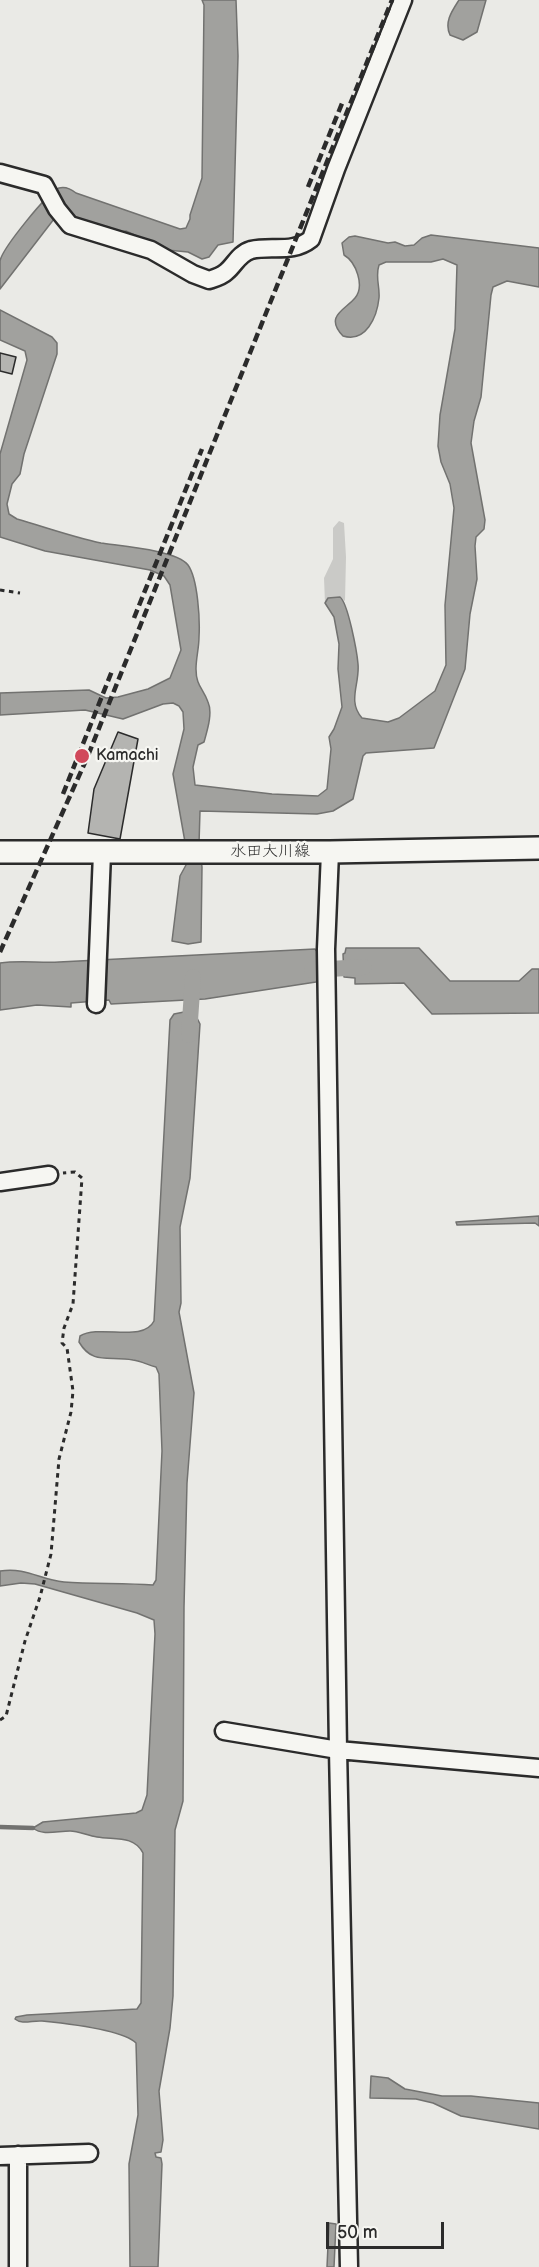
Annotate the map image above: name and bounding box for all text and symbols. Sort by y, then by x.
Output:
place label: Kamachi [96,746,159,766]
marker: Kamachi [73,747,91,765]
street label: 水田大川線 [230,842,310,862]
scale bar [329,2210,448,2248]
text: 50 m [337,2222,378,2243]

